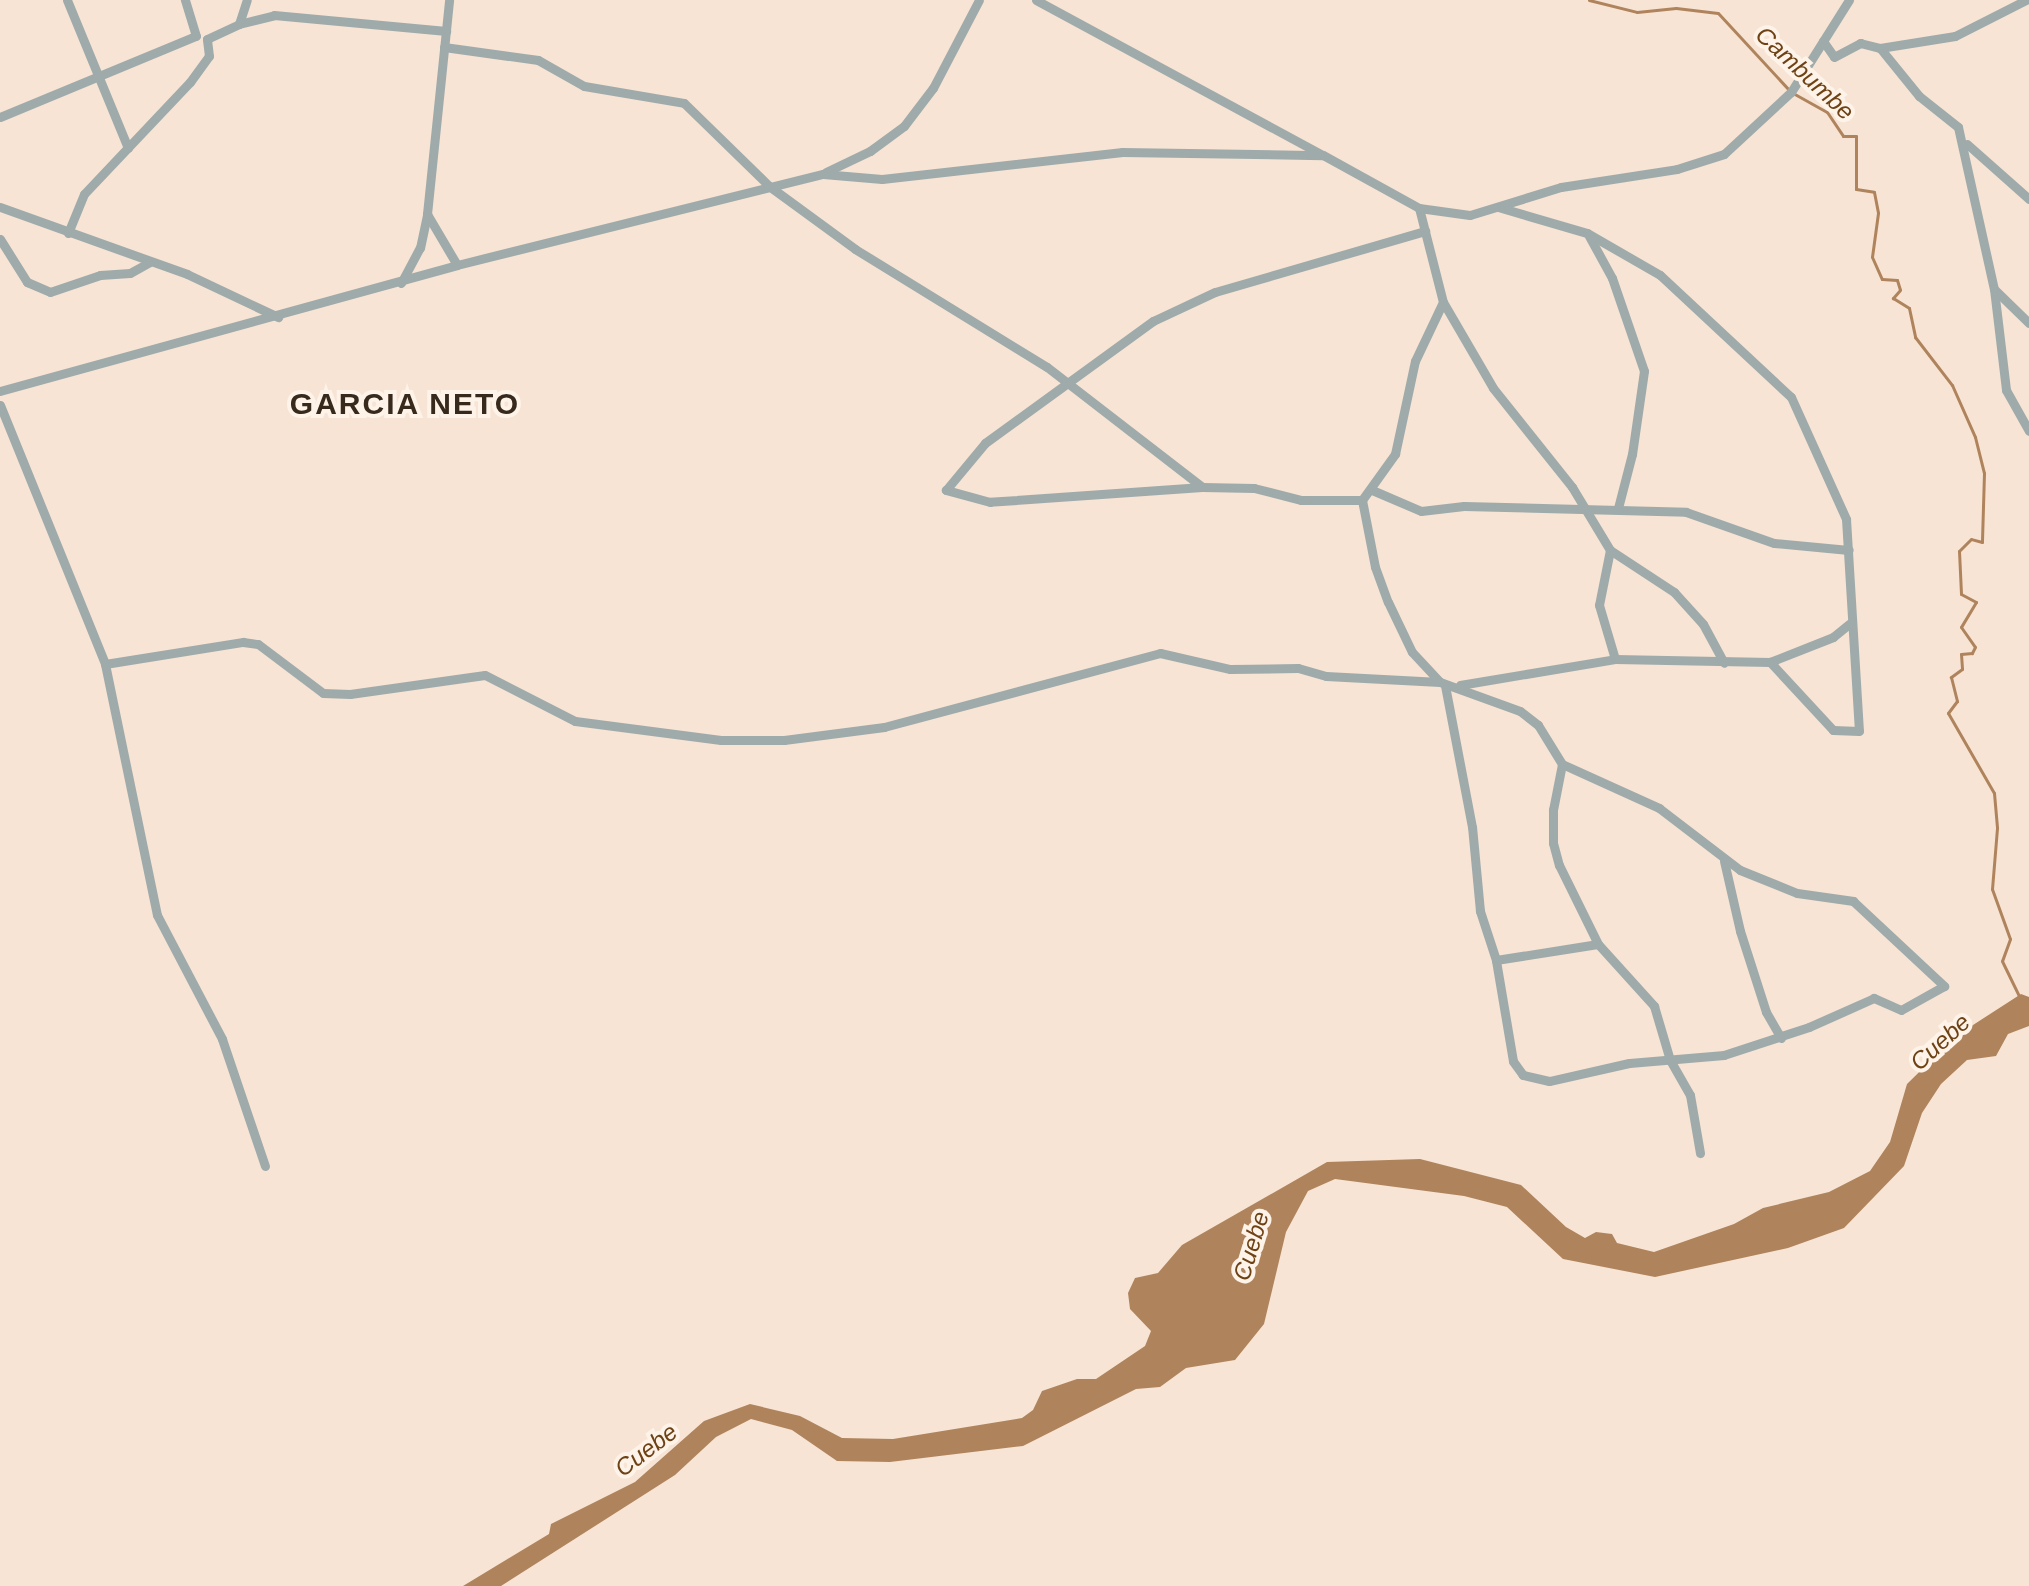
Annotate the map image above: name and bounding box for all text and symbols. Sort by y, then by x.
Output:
water label: Cambumbe [1750,20,1860,126]
district label: GARCIA NETO [289,386,521,422]
water label: Cuebe [1904,1008,1976,1076]
water label: Cuebe [1227,1208,1275,1284]
water label: Cuebe [609,1417,683,1483]

